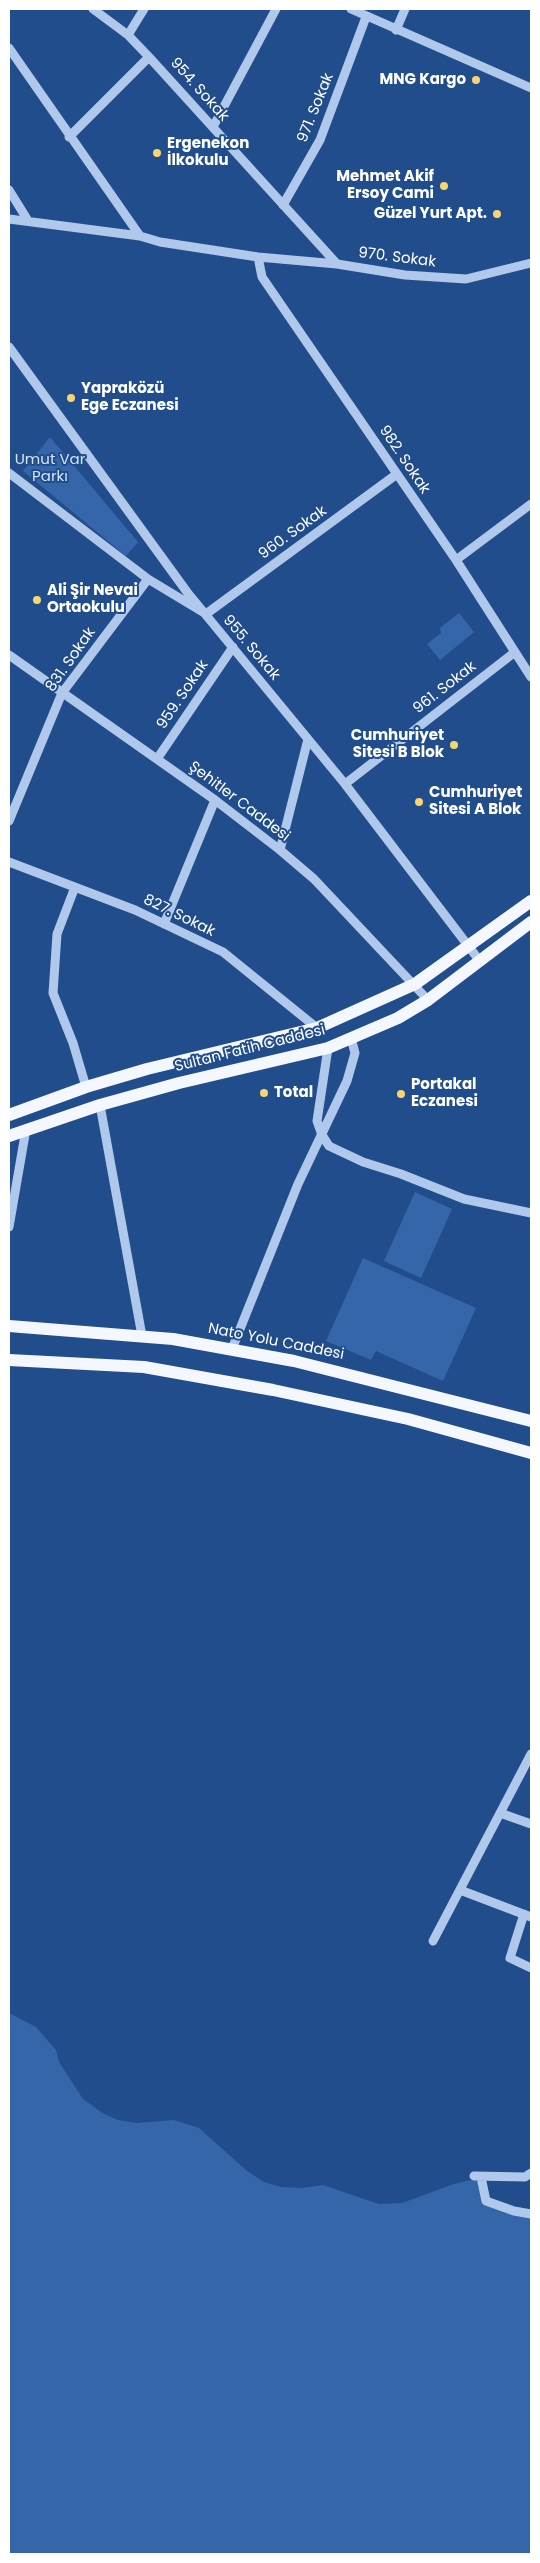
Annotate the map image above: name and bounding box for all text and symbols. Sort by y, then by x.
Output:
street label: 954. Sokak [166,54,232,126]
street label: 971. Sokak [294,71,338,145]
place label: MNG Kargo [380,71,466,89]
marker: MNG Kargo [470,74,482,86]
place label: Ergenekon İlkokulu [167,135,249,170]
marker: Ergenekon İlkokulu [151,147,163,159]
place label: Mehmet Akif Ersoy Cami [336,168,434,203]
marker: Mehmet Akif Ersoy Cami [438,180,450,192]
place label: Güzel Yurt Apt. [374,205,487,223]
marker: Güzel Yurt Apt. [491,208,503,220]
street label: 970. Sokak [357,244,437,272]
place label: Yapraközü Ege Eczanesi [81,380,179,415]
marker: Yapraközü Ege Eczanesi [65,392,77,404]
street label: 982. Sokak [375,422,433,498]
park label: Umut Var Parkı [15,451,85,486]
street label: 960. Sokak [256,502,330,564]
place label: Ali Şir Nevai Ortaokulu [47,582,138,617]
marker: Ali Şir Nevai Ortaokulu [31,594,43,606]
street label: 955. Sokak [219,612,283,684]
street label: 831. Sokak [42,624,100,696]
street label: 959. Sokak [153,657,213,733]
street label: 961. Sokak [410,658,480,718]
place label: Cumhuriyet Sitesi B Blok [351,727,444,762]
marker: Cumhuriyet Sitesi B Blok [448,739,460,751]
street label: Şehitler Caddesi [185,758,293,846]
place label: Cumhuriyet Sitesi A Blok [429,784,522,819]
marker: Cumhuriyet Sitesi A Blok [413,796,425,808]
street label: 827. Sokak [140,891,218,941]
street label: Sultan Fatih Caddesi [173,1022,327,1076]
place label: Portakal Eczanesi [411,1076,478,1111]
place label: Total [274,1084,313,1102]
marker: Total [258,1087,270,1099]
marker: Portakal Eczanesi [395,1088,407,1100]
street label: Nato Yolu Caddesi [206,1320,346,1364]

